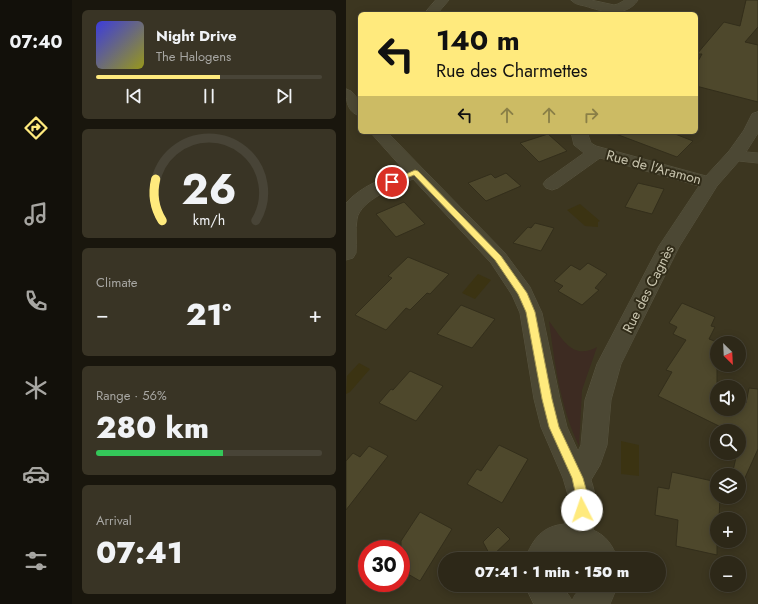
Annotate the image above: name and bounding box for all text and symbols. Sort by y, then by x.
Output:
text: 140 m [436,20,520,61]
text: Night Drive [156,25,237,47]
icon: left [370,28,422,80]
text: 07:40 [9,29,63,55]
text: The Halogens [156,47,231,66]
text: Rue des Charmettes [436,58,587,84]
icon: previous [123,85,145,107]
icon: pause [198,85,220,107]
icon: next [273,85,295,107]
icon: left [454,104,476,126]
icon: ahead [496,104,518,126]
icon: ahead [538,104,560,126]
icon: right [580,104,602,126]
icon: directions [22,114,50,142]
street label: Rue de l'Aramon [604,145,704,189]
text: 26 [181,159,237,220]
pin [375,165,409,199]
icon: arrive [381,171,403,193]
icon: music [22,200,50,228]
text: km/h [193,210,225,230]
street label: Rue des Cagnès [617,241,679,336]
text: Climate [96,273,137,292]
icon: phone [22,287,50,315]
text: 21° [186,293,231,336]
text: − [96,298,109,330]
text: + [308,298,322,330]
north arrow [710,336,746,372]
map controls [710,336,746,592]
icon: climate [22,374,50,402]
button: sound [710,380,746,416]
text: Range · 56% [96,386,167,405]
text: 280 km [96,406,209,449]
button: search [710,424,746,460]
icon: car [22,460,50,488]
button: layers [710,468,746,504]
position arrow [561,489,603,531]
text: Arrival [96,511,132,530]
button: + [710,512,746,548]
text: 07:41 [96,531,183,574]
speed limit sign: 30 [358,540,410,592]
icon: filters [22,547,50,575]
button: − [710,556,746,592]
text: 07:41 · 1 min · 150 m [475,561,629,583]

